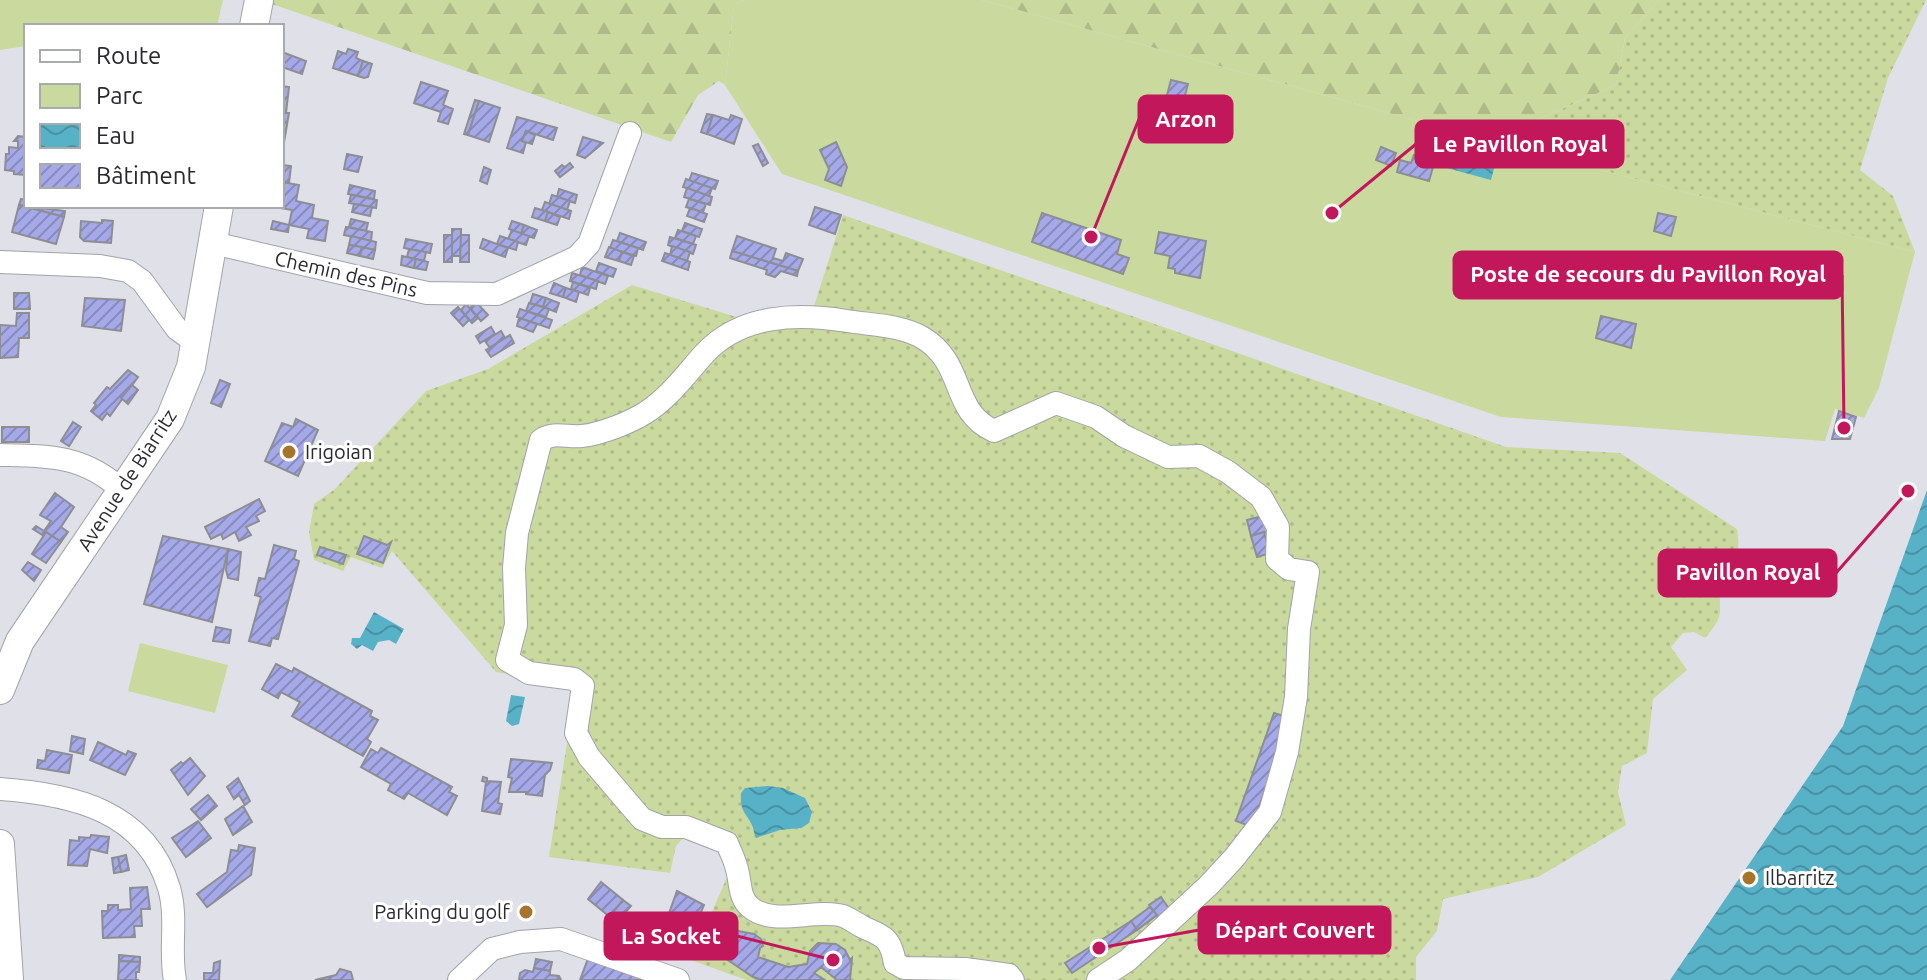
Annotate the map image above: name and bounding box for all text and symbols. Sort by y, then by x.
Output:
legend [24,24,284,208]
text: Route [96,42,161,69]
text: Parc [96,82,143,109]
callout: Arzon [1139,96,1232,142]
text: Arzon [1155,106,1217,131]
callout: Le Pavillon Royal [1416,121,1623,167]
text: Eau [96,122,135,149]
text: Le Pavillon Royal [1433,131,1608,156]
text: Bâtiment [96,162,197,189]
street label: Chemin des Pins [273,246,420,301]
callout: Poste de secours du Pavillon Royal [1454,252,1842,298]
text: Poste de secours du Pavillon Royal [1470,261,1826,286]
street label: Avenue de Biarritz [72,405,181,555]
place label: Irigoian [305,440,372,463]
marker: Irigoian [280,443,298,461]
callout: Pavillon Royal [1659,550,1836,596]
text: Pavillon Royal [1676,559,1821,584]
place label: Ilbarritz [1765,866,1834,889]
marker: Ilbarritz [1740,869,1758,887]
place label: Parking du golf [374,900,510,923]
marker: Parking du golf [517,903,535,921]
callout: Départ Couvert [1199,907,1390,953]
callout: La Socket [605,913,737,959]
text: Départ Couvert [1215,917,1375,942]
text: La Socket [621,923,721,948]

